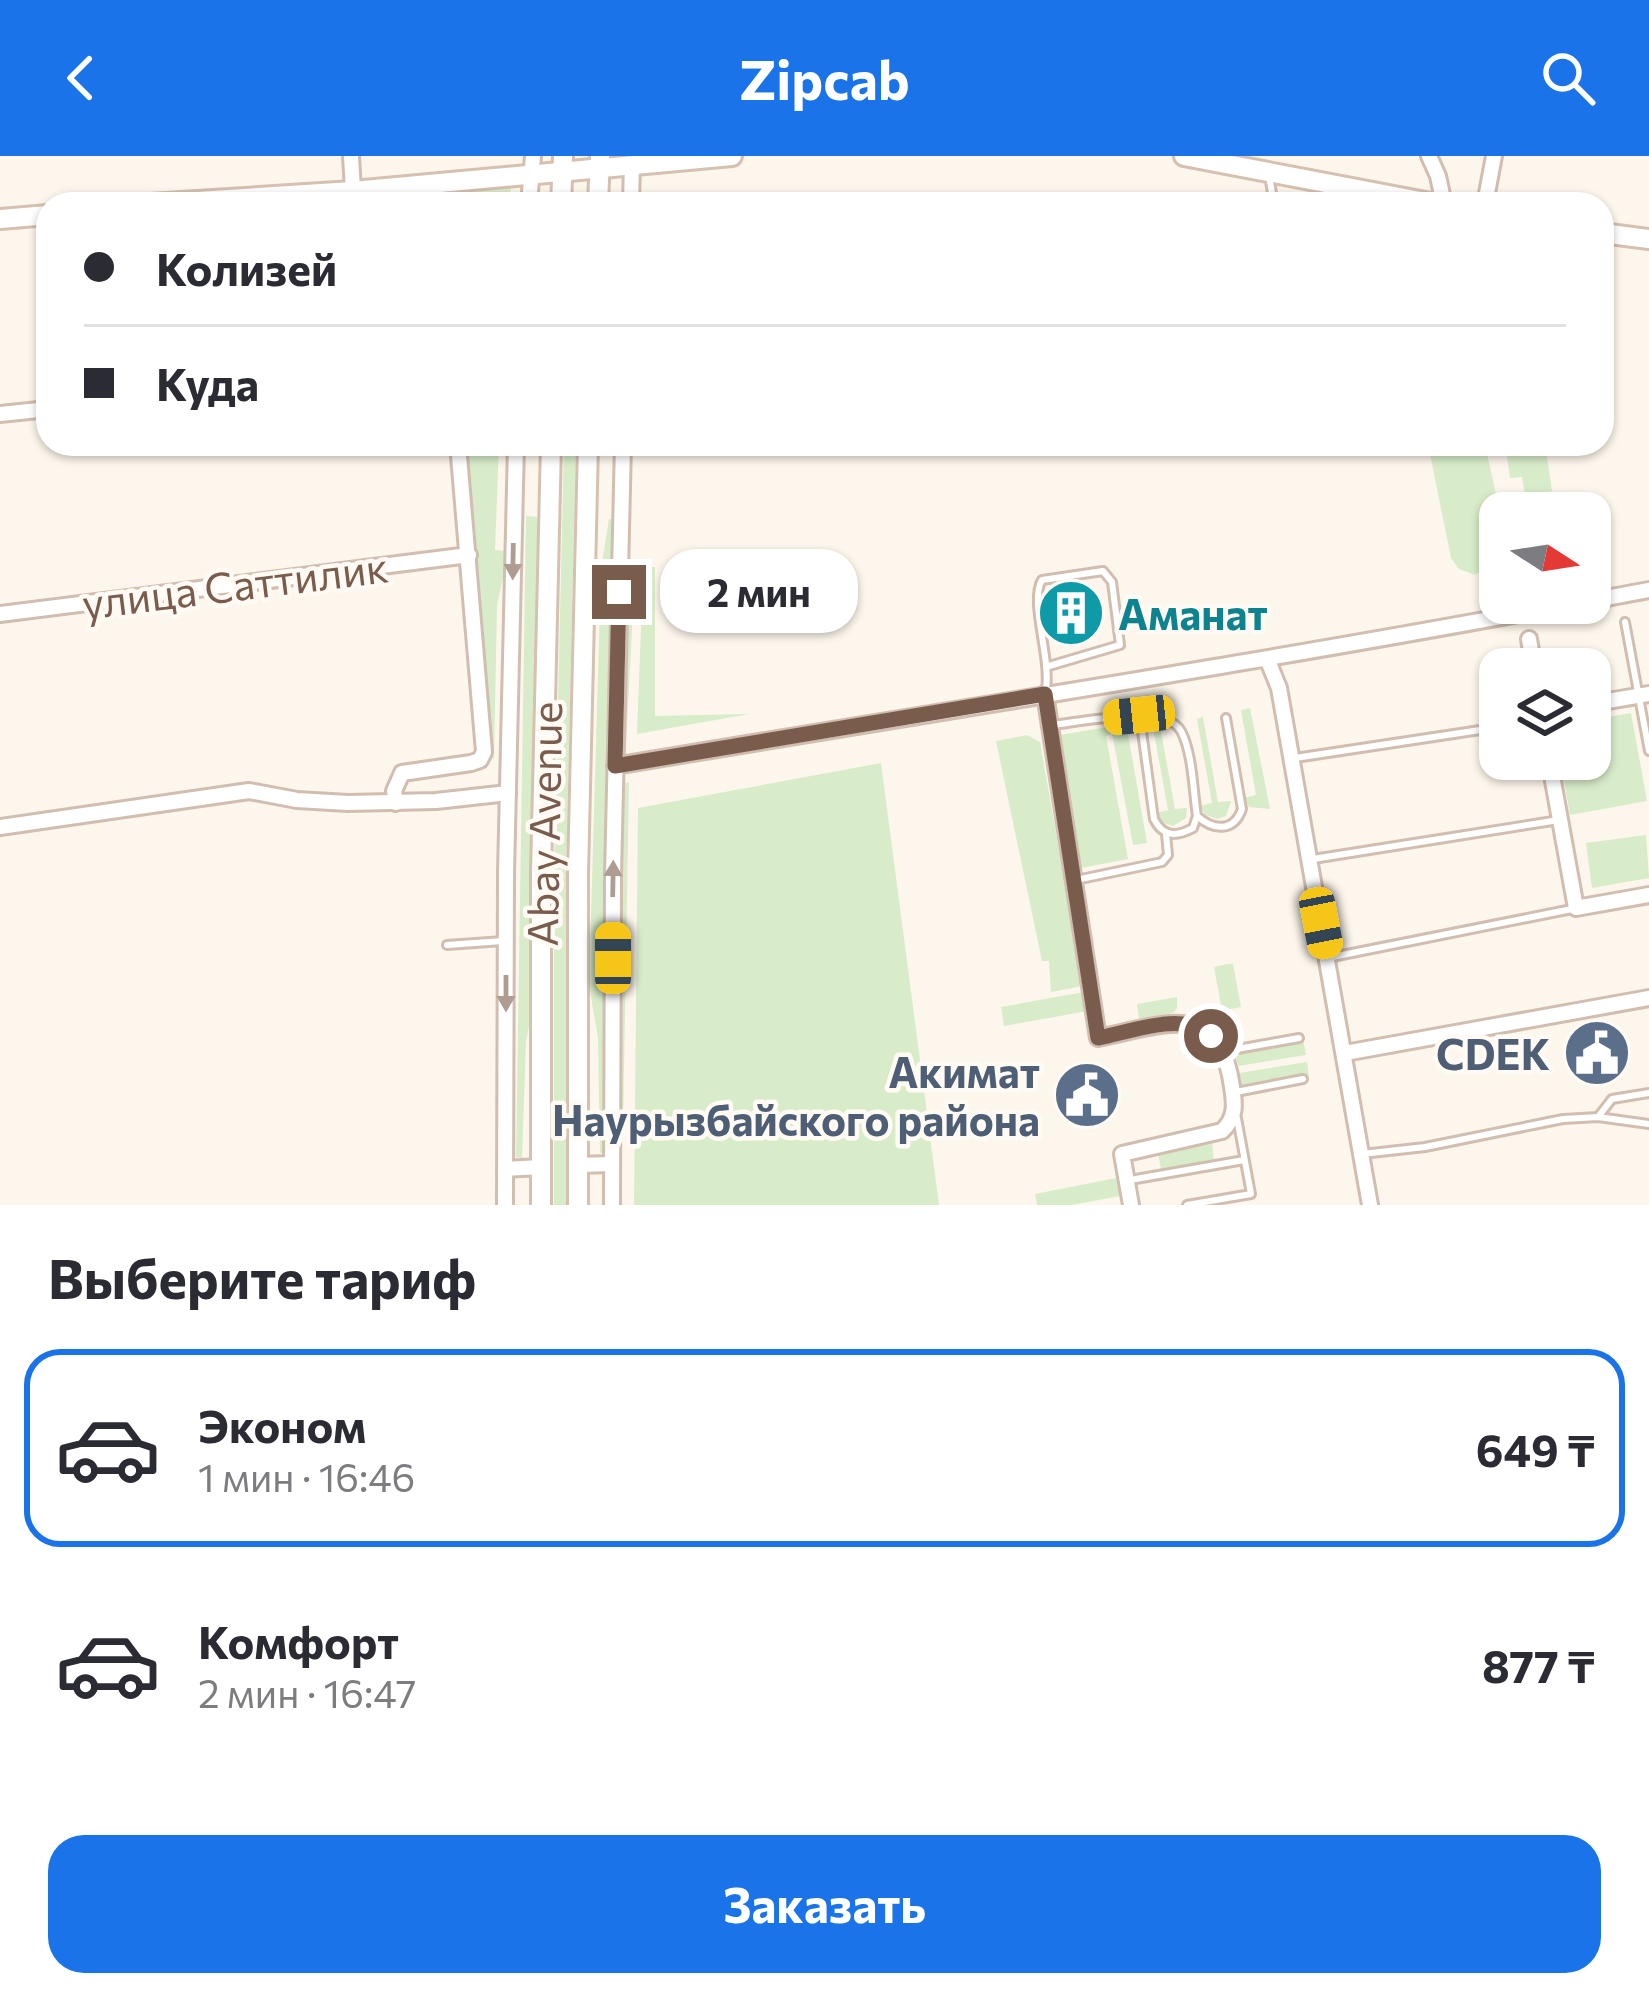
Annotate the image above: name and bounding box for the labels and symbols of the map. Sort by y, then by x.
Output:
north arrow [1479,492,1611,624]
street label: улица Саттилик [79,539,391,629]
one-way arrow [503,543,522,581]
callout: 2 мин [661,550,859,634]
route end [592,565,646,619]
building icon: Аманат [1036,578,1106,648]
place label: Аманат [1118,587,1268,639]
car [1101,693,1177,737]
street label: Abay Avenue [515,701,571,947]
one-way arrow [603,859,623,897]
car [1296,884,1346,962]
car [595,922,631,994]
one-way arrow [496,975,516,1013]
route start [1184,1009,1238,1063]
public building icon: CDEK [1562,1018,1632,1088]
place label: CDEK [1436,1027,1550,1079]
place label: Акимат Наурызбайского района [552,1045,1040,1145]
public building icon: Акимат Наурызбайского района [1052,1060,1122,1130]

